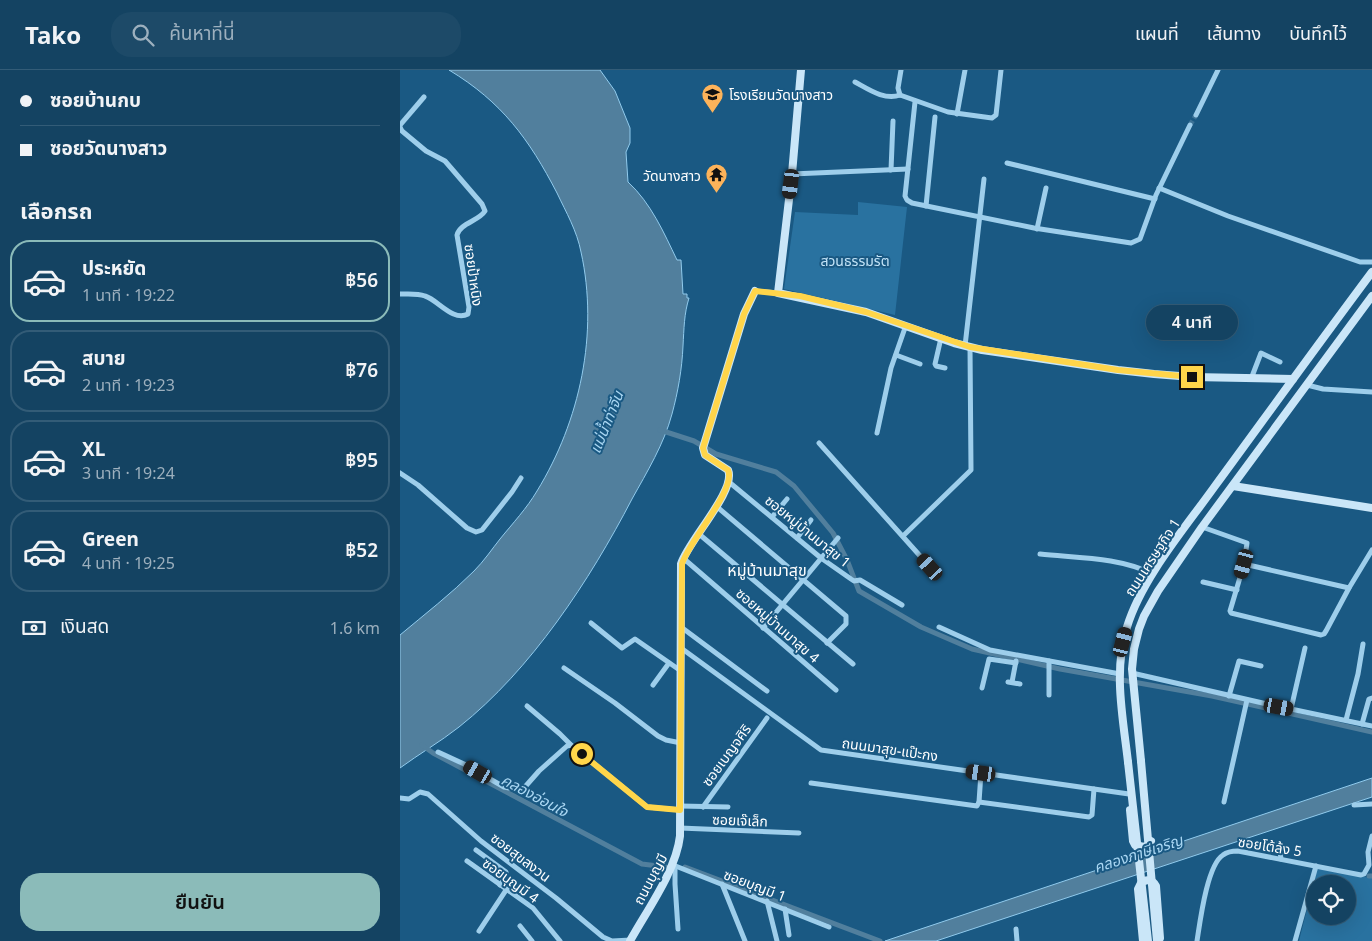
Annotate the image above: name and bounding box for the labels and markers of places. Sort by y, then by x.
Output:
school or university icon: โรงเรียนวัดนางสาว [701,82,725,113]
place label: โรงเรียนวัดนางสาว [729,85,833,104]
temple icon: วัดนางสาว [705,163,729,194]
place label: วัดนางสาว [643,166,701,185]

